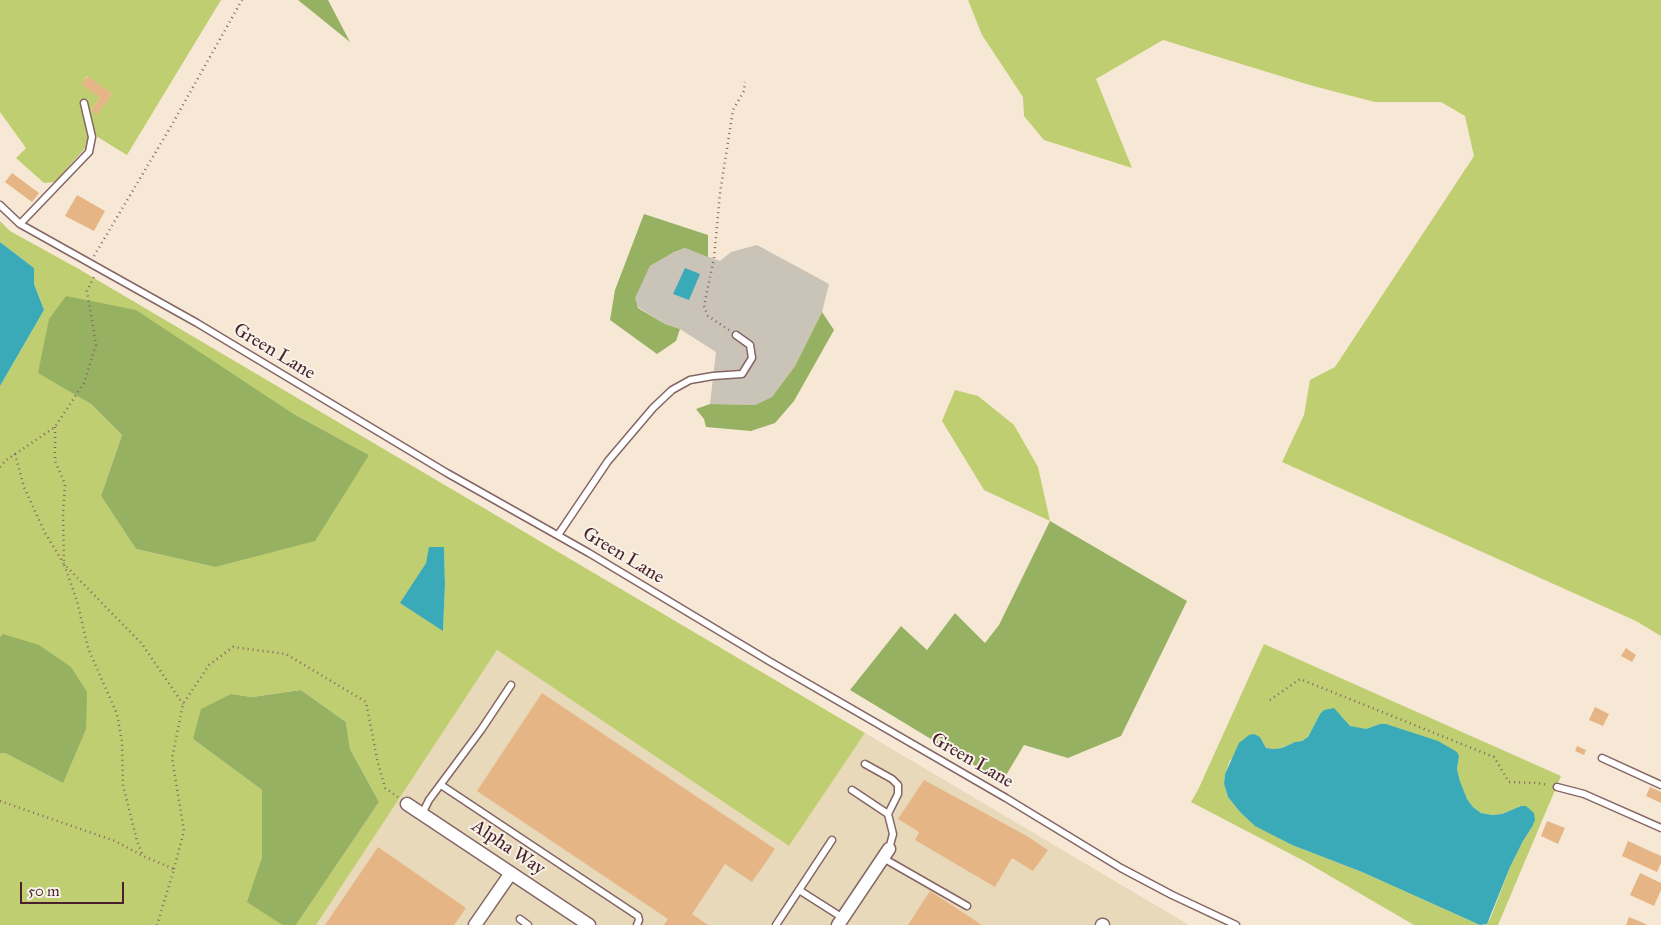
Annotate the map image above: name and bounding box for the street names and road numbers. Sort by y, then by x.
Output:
street label: Green Lane [229,319,319,385]
street label: Green Lane [578,523,668,589]
street label: Green Lane [927,728,1017,794]
street label: Alpha Way [467,815,549,881]

